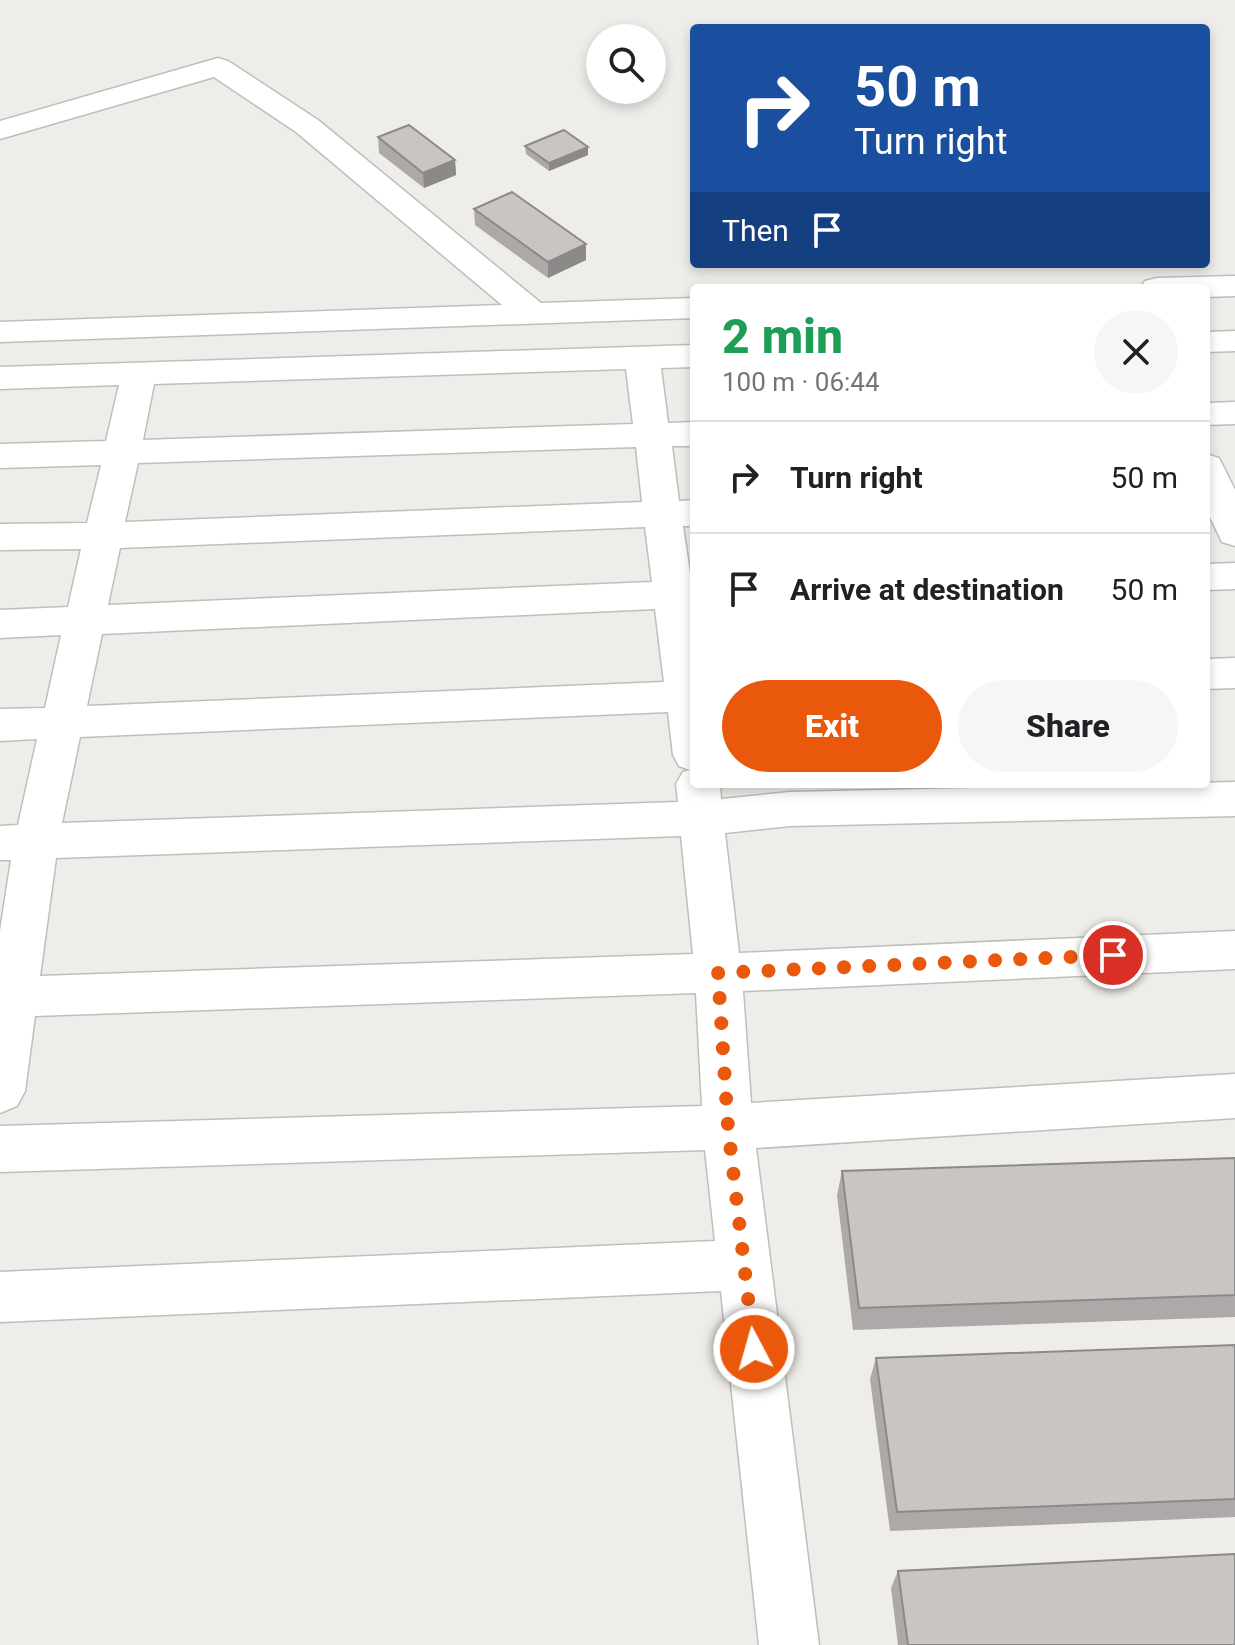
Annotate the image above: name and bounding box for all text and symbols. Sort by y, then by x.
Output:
map controls [586,24,666,104]
button: search [586,24,666,104]
text: 50 m [854,54,981,120]
icon: right [722,56,826,160]
text: Turn right [854,121,1007,163]
icon: arrive [805,208,849,252]
text: Then [722,213,789,248]
text: 2 min [722,308,843,365]
button: close [1094,310,1178,394]
text: 100 m · 06:44 [722,367,880,397]
icon: right [722,455,766,499]
text: Turn right [790,460,923,495]
text: 50 m [1111,460,1178,495]
icon: arrive [722,567,766,611]
text: Arrive at destination [790,572,1064,607]
text: 50 m [1111,572,1178,607]
button: Exit [722,680,942,772]
button: Share [958,680,1178,772]
pin [1079,921,1147,989]
icon: arrive [1091,933,1135,977]
position arrow [712,1307,796,1391]

